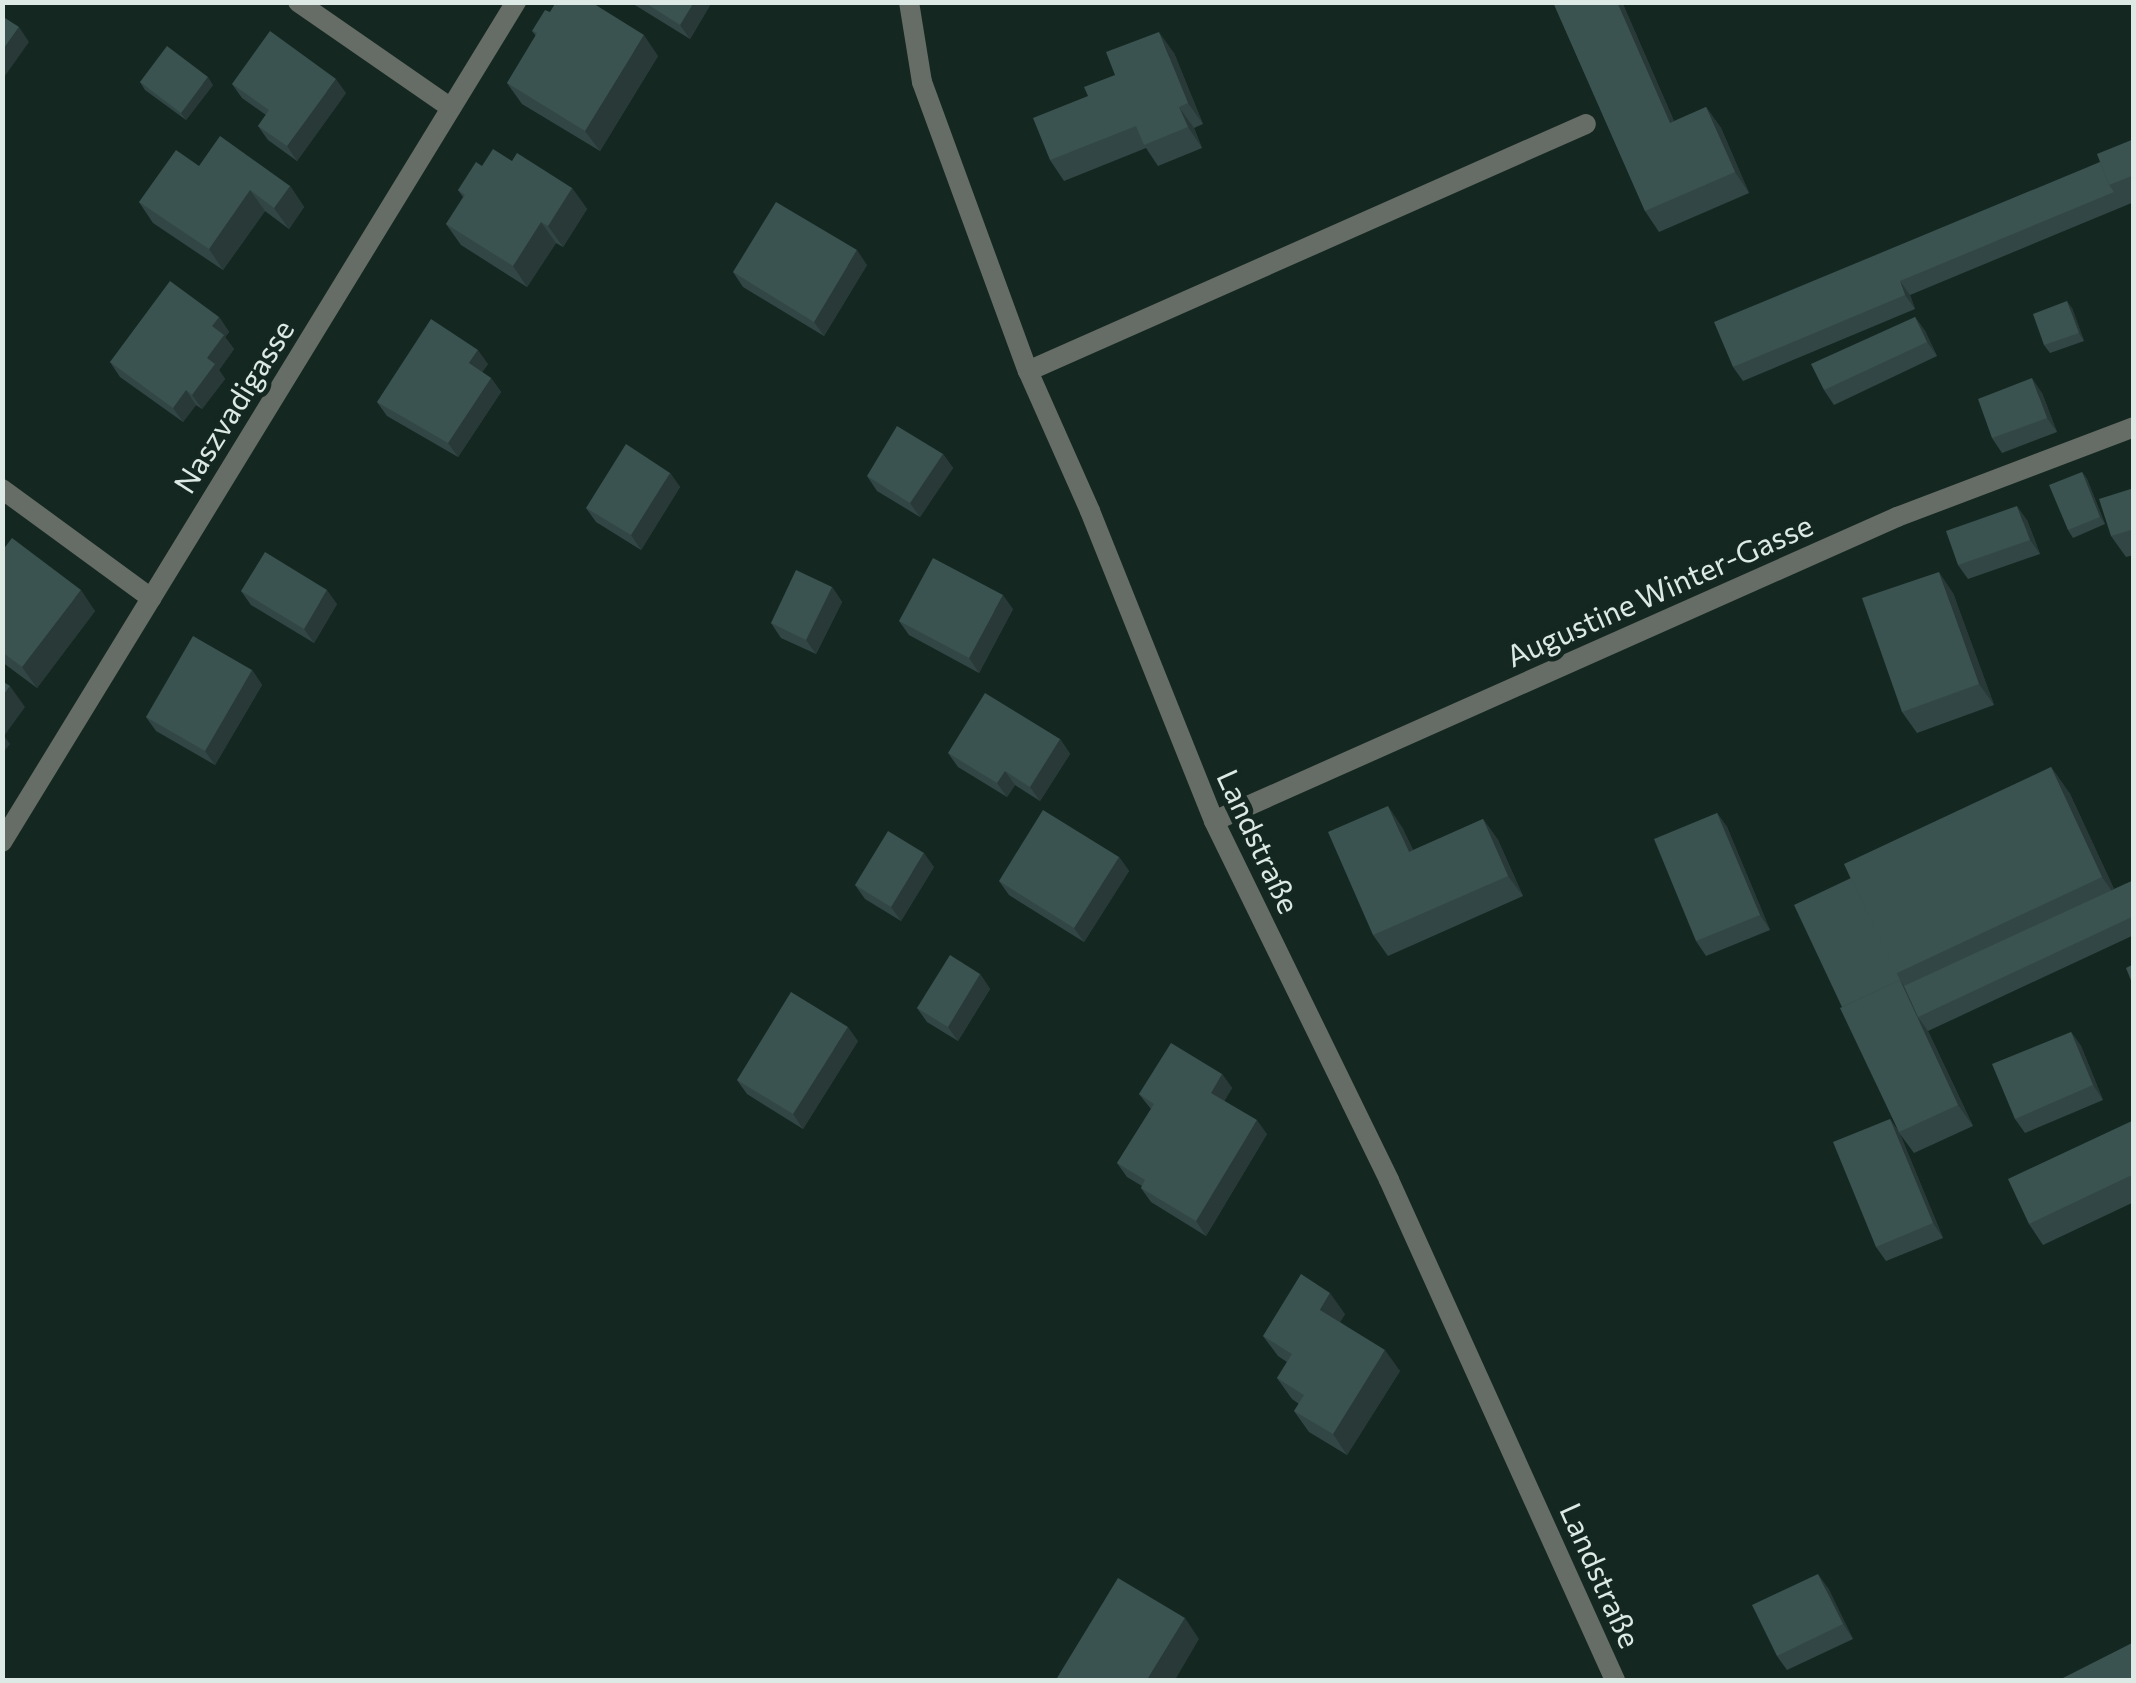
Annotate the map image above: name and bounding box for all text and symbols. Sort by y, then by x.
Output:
street label: Naszvadigasse [165,313,301,499]
street label: Augustine Winter-Gasse [1500,506,1818,674]
street label: Landstraße [1210,763,1308,919]
street label: Landstraße [1553,1497,1649,1653]

